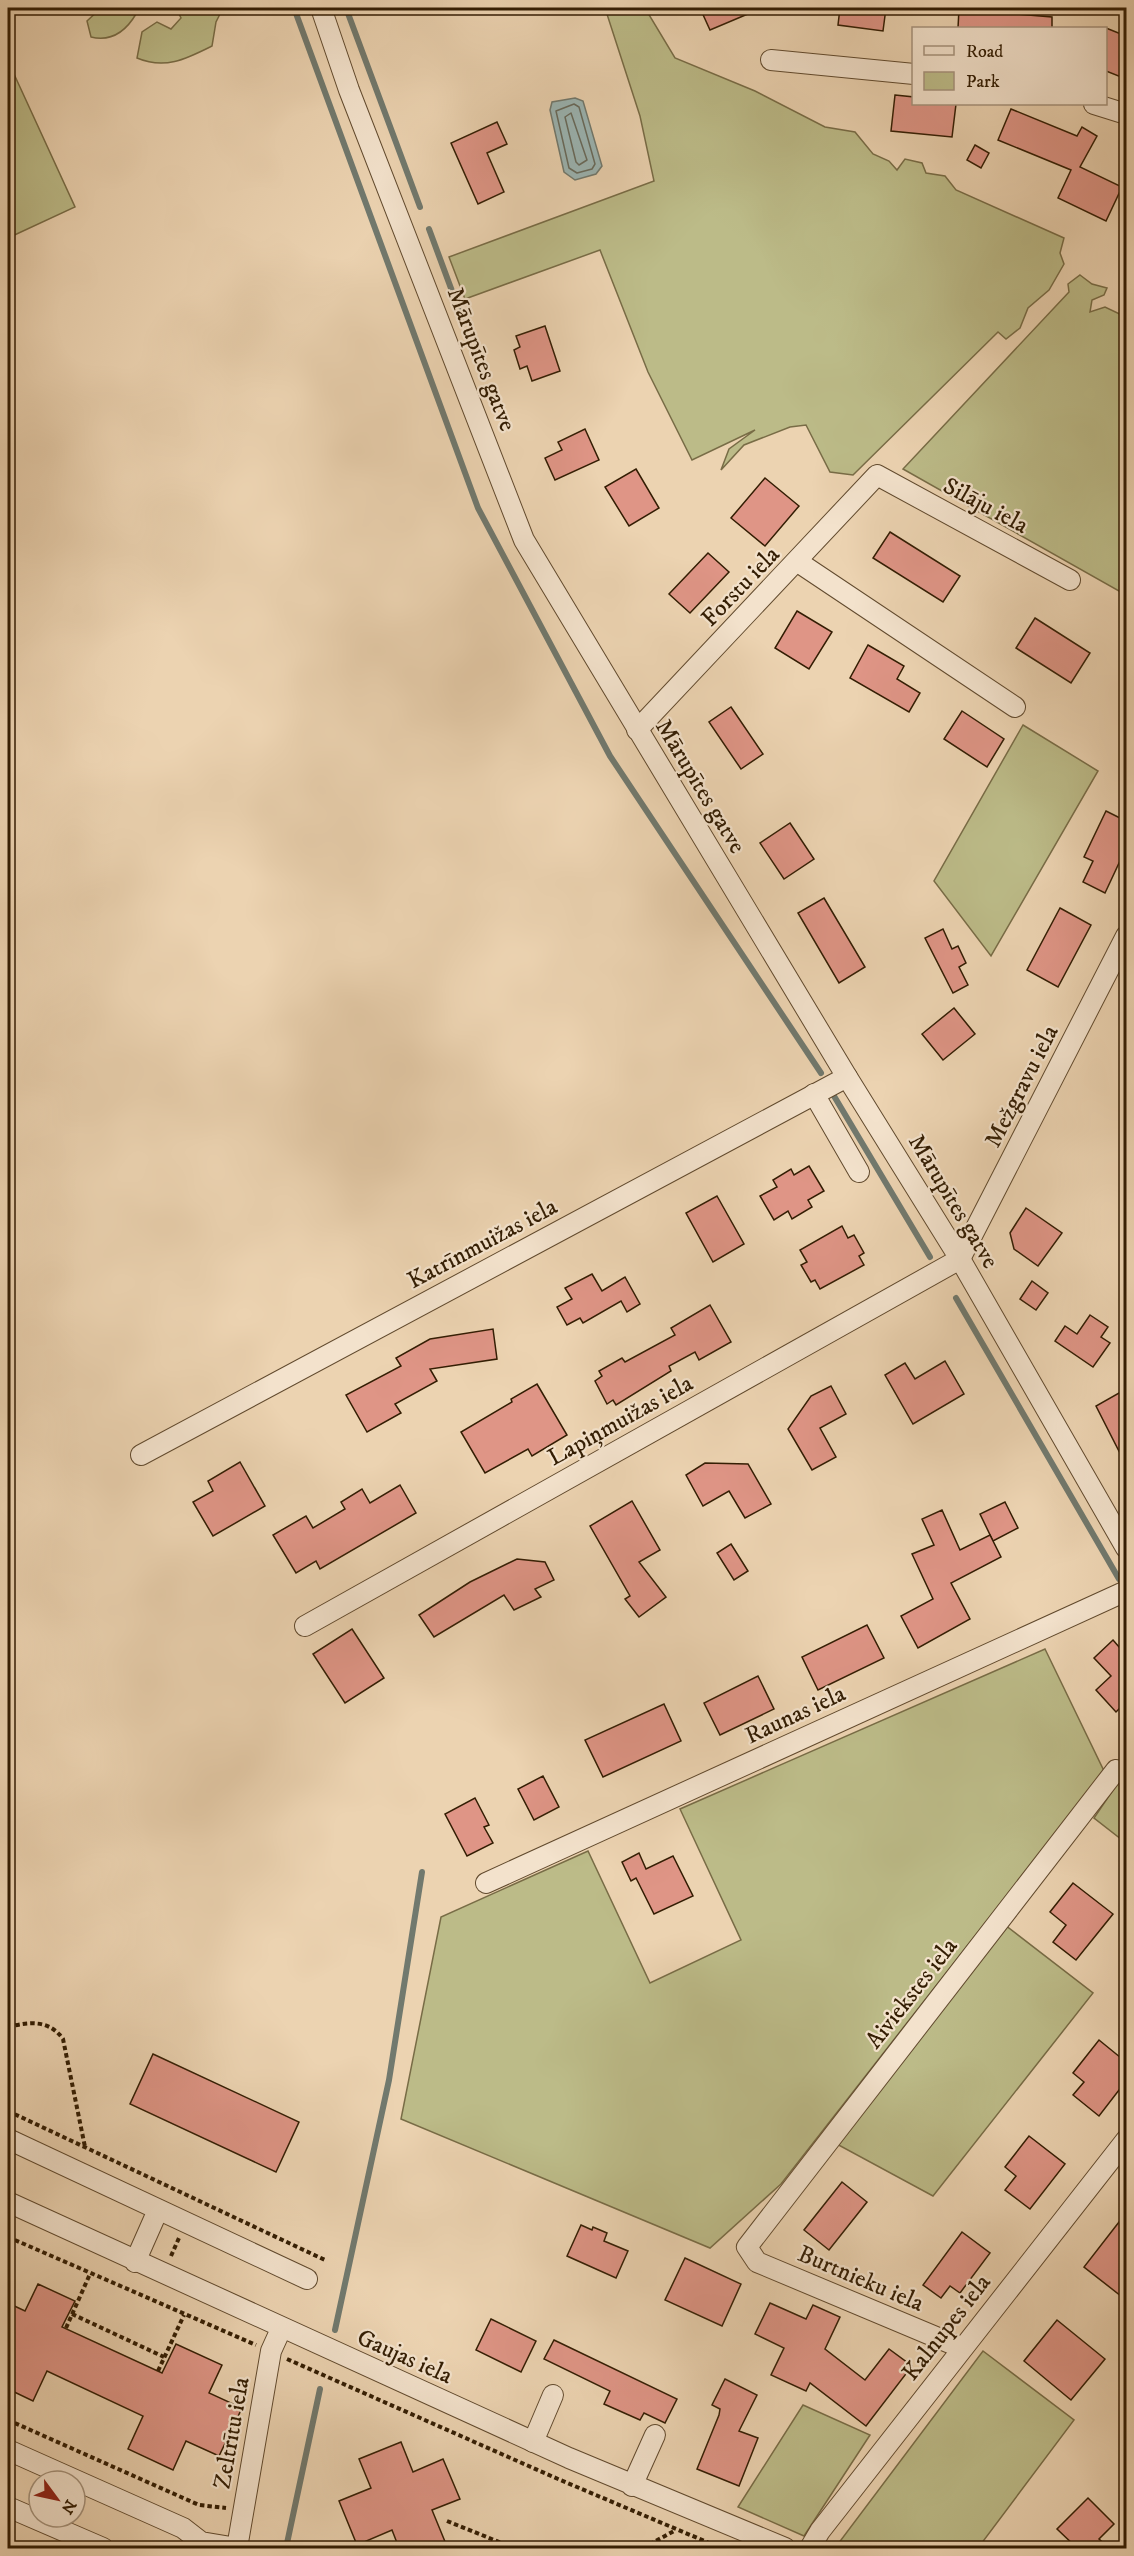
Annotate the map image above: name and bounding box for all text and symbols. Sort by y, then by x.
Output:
legend [912,27,1107,105]
text: Road [966,41,1003,63]
text: Park [966,71,1000,93]
street label: Mārupītes gatve [440,283,522,436]
street label: Silāju iela [938,471,1034,541]
street label: Forstu iela [695,540,787,633]
street label: Mārupītes gatve [648,714,752,859]
street label: Mežgravu iela [978,1019,1066,1153]
street label: Mārupītes gatve [901,1129,1005,1274]
street label: Katrīnmuižas iela [402,1191,563,1296]
street label: Lapiņmuižas iela [543,1368,699,1473]
street label: Raunas iela [741,1678,851,1751]
street label: Aiviekstes iela [859,1932,965,2055]
street label: Burtnieku iela [793,2239,929,2319]
street label: Kalnupes iela [896,2268,998,2387]
street label: Gaujas iela [352,2323,458,2392]
street label: Zeltrītu iela [207,2374,257,2491]
north arrow [27,2469,87,2529]
text: N [57,2496,81,2518]

